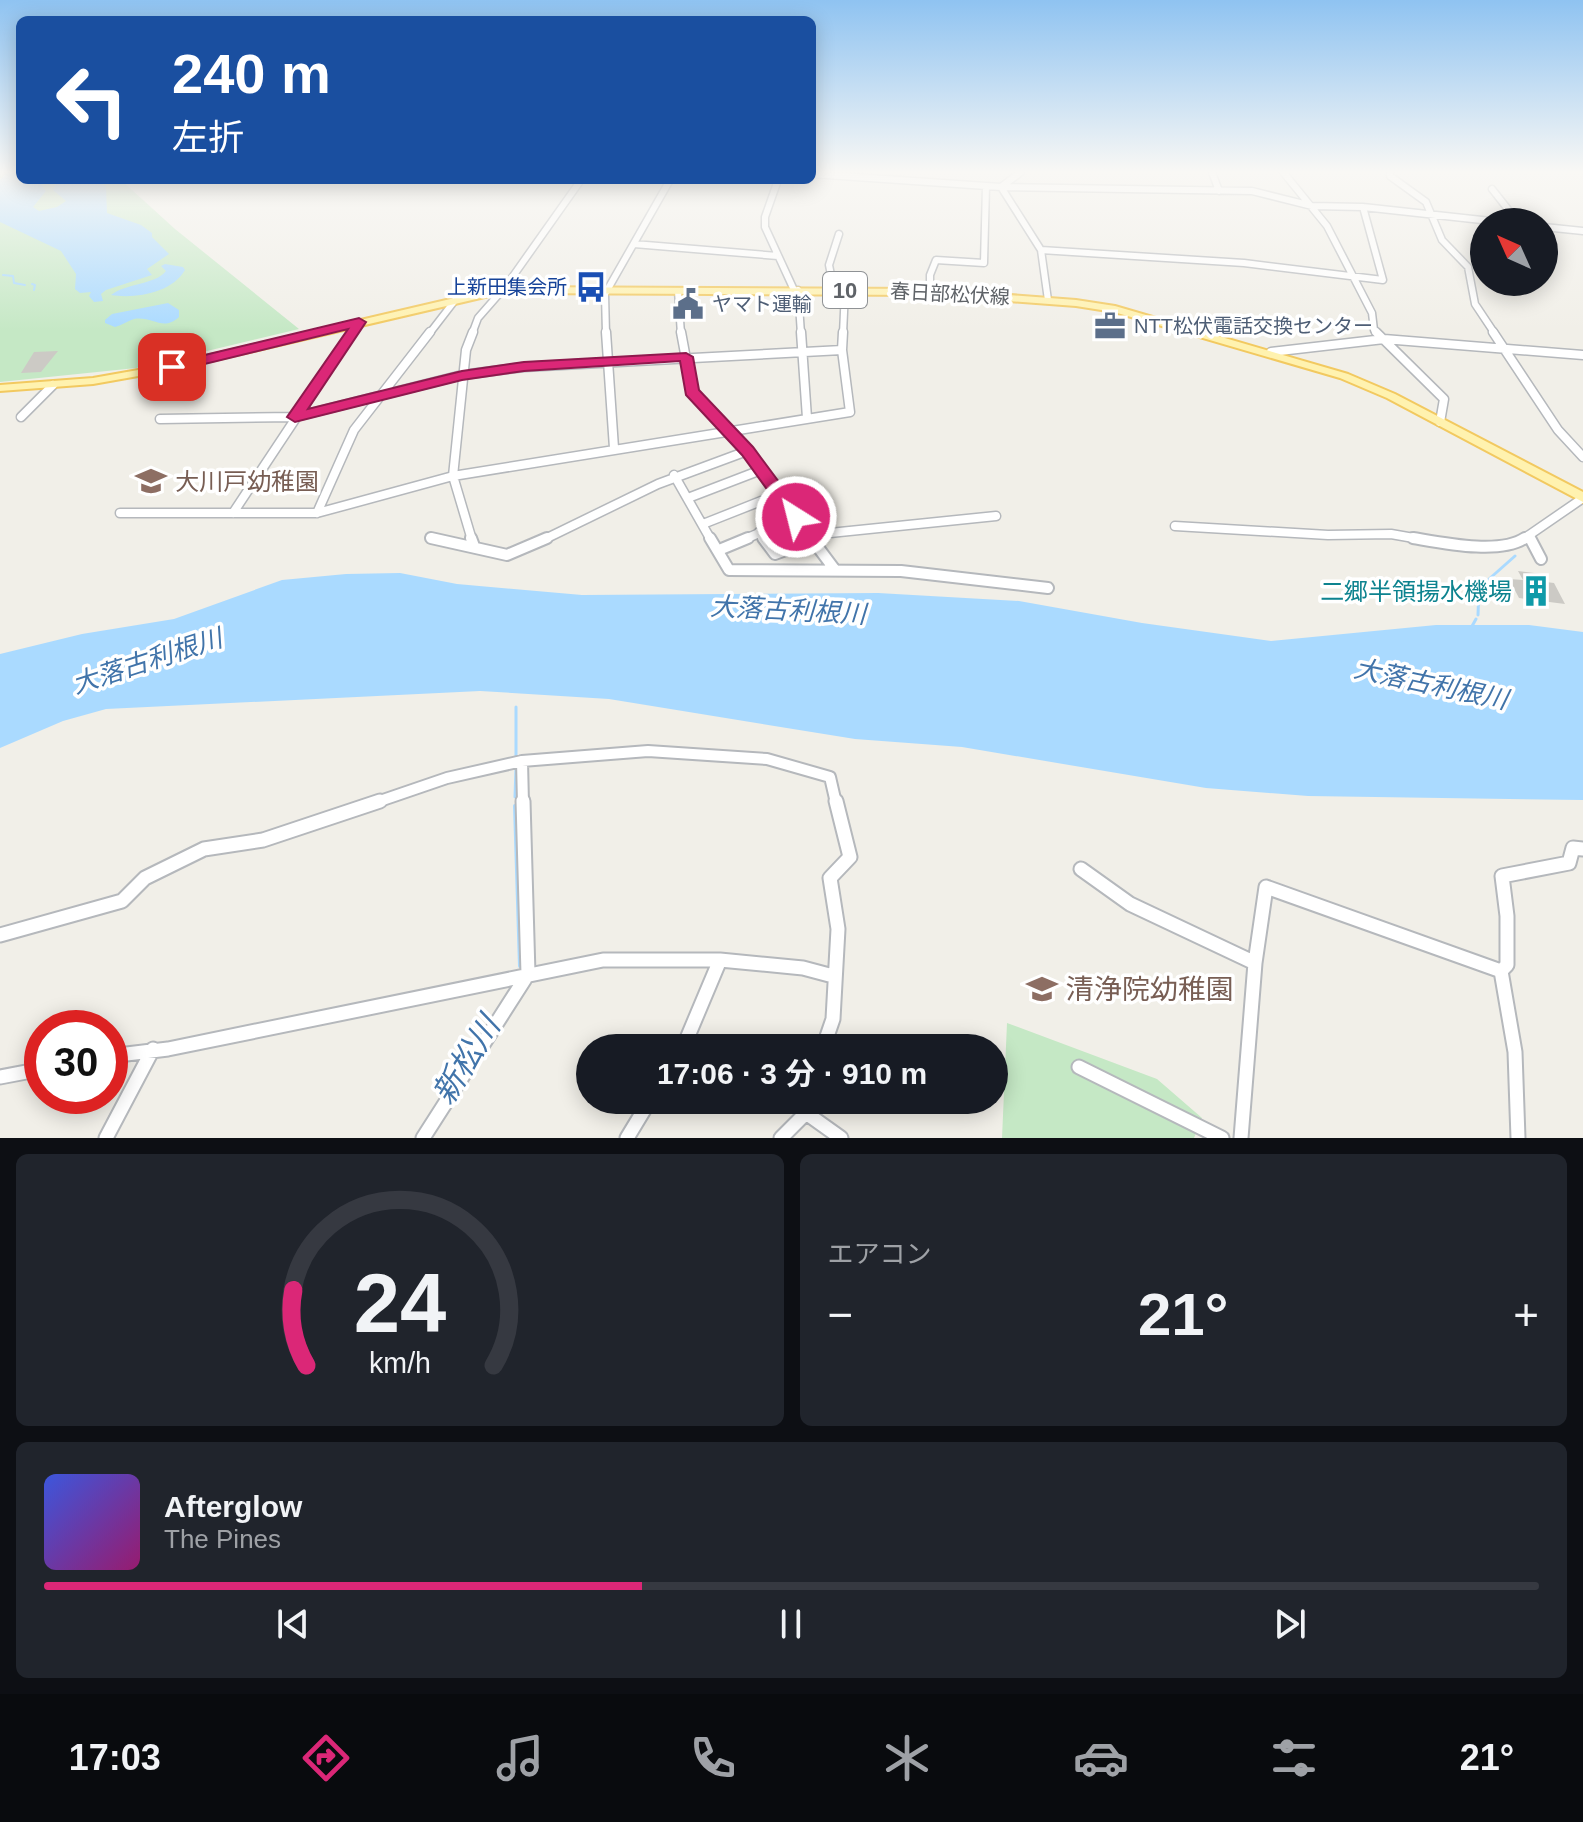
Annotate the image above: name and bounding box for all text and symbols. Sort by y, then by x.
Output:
text: 240 m [172,42,331,105]
icon: left [40,48,144,152]
text: 左折 [172,117,244,158]
north arrow [1470,208,1558,296]
map controls [1470,208,1558,296]
bus stop icon: 上新田集会所 [574,270,608,304]
road number: 10 [823,272,867,308]
place label: 上新田集会所 [447,276,567,298]
street label: 春日部松伏線 [890,280,1010,308]
public building icon: ヤマト運輸 [671,287,705,321]
place label: ヤマト運輸 [712,293,812,315]
office icon: NTT松伏電話交換センター [1093,309,1127,343]
place label: NTT松伏電話交換センター [1134,315,1373,337]
pin [138,333,206,401]
icon: arrive [150,345,194,389]
school or university icon: 大川戸幼稚園 [134,464,168,498]
place label: 大川戸幼稚園 [175,468,319,495]
position arrow [754,475,838,559]
building icon: 二郷半領揚水機場 [1519,574,1553,608]
place label: 二郷半領揚水機場 [1320,578,1512,605]
water label: 大落古利根川 [709,591,870,629]
water label: 大落古利根川 [68,622,229,699]
water label: 大落古利根川 [1352,653,1513,716]
school or university icon: 清浄院幼稚園 [1025,972,1059,1006]
place label: 清浄院幼稚園 [1066,974,1234,1005]
water label: 新松川 [425,1007,508,1110]
speed limit sign: 30 [24,1010,128,1114]
text: 17:06 · 3 分 · 910 m [657,1057,927,1090]
text: エアコン [828,1239,932,1269]
text: 24 [353,1257,446,1350]
text: 21° [1138,1281,1229,1348]
text: − [828,1290,853,1339]
text: + [1513,1290,1539,1339]
text: km/h [369,1347,431,1379]
text: Afterglow [164,1490,302,1523]
text: The Pines [164,1524,281,1554]
icon: previous [271,1602,315,1646]
icon: pause [769,1602,813,1646]
icon: next [1268,1602,1312,1646]
icon: directions [298,1730,354,1786]
icon: music [492,1730,548,1786]
icon: phone [685,1730,741,1786]
icon: climate [879,1730,935,1786]
icon: car [1073,1730,1129,1786]
icon: filters [1266,1730,1322,1786]
text: 17:03 [69,1737,161,1778]
text: 21° [1460,1737,1514,1778]

